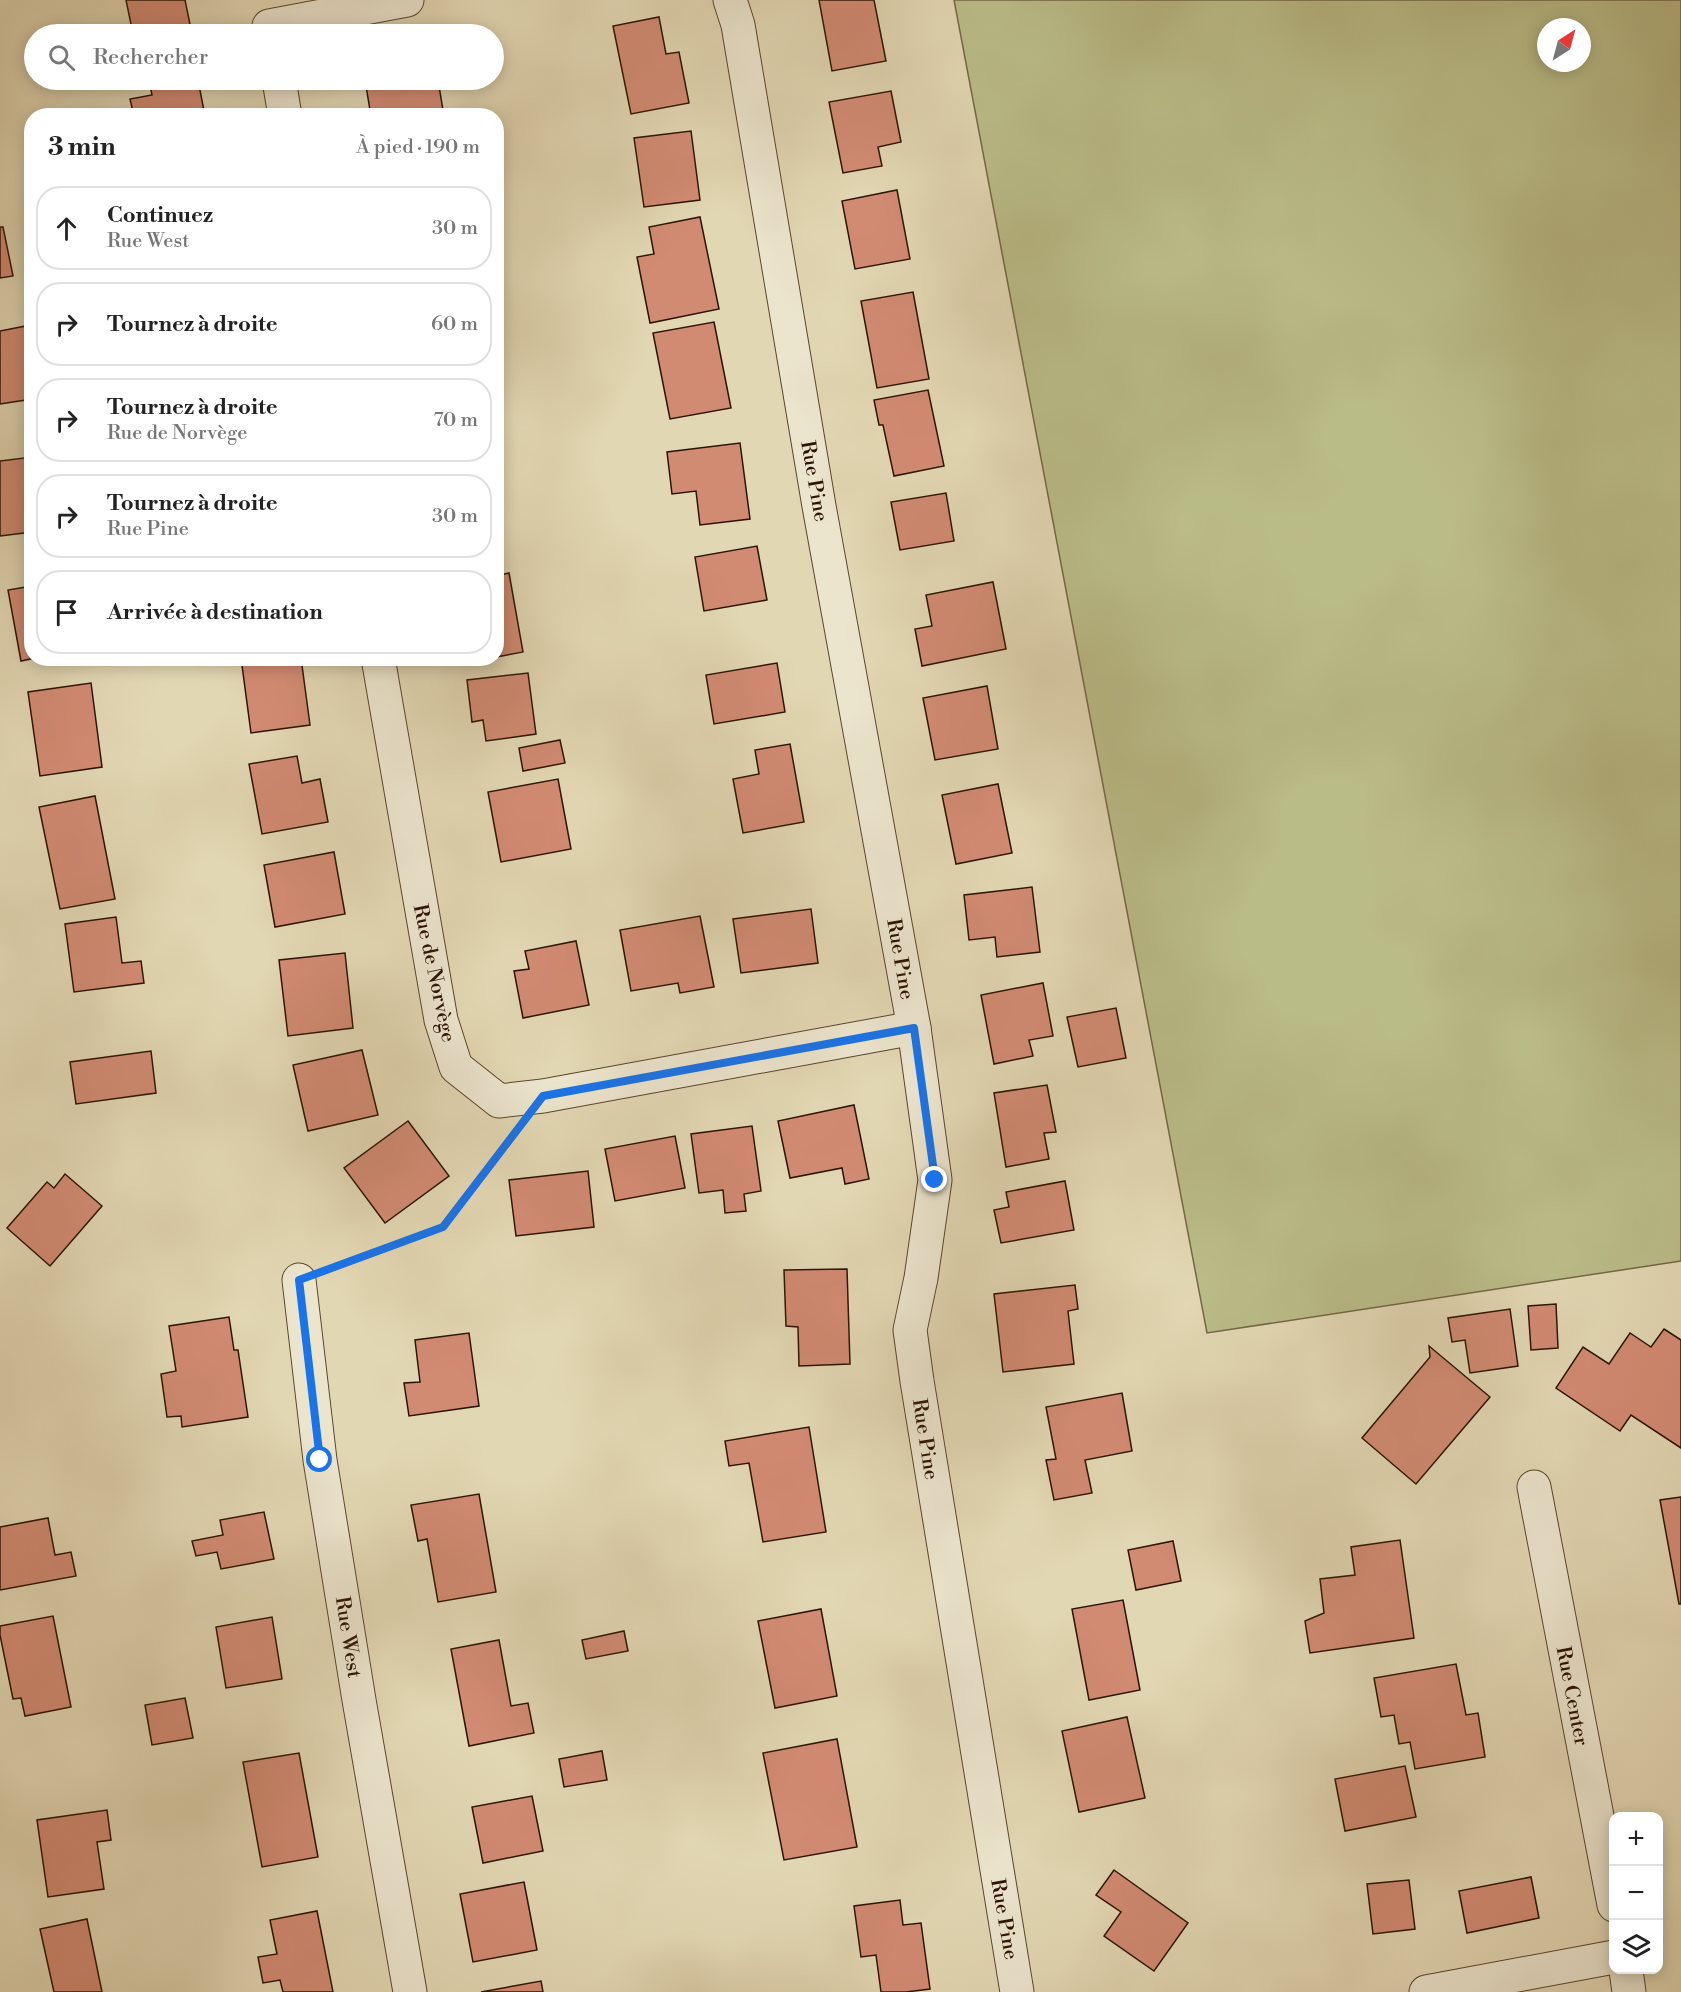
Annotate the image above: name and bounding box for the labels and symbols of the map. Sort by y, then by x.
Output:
north arrow [1537,18,1591,72]
street label: Rue Pine [794,439,833,524]
street label: Rue de Norvège [407,902,460,1045]
street label: Rue Pine [880,917,919,1002]
route end [921,1166,947,1192]
street label: Rue Pine [906,1397,943,1482]
route start [306,1446,332,1472]
street label: Rue West [329,1595,366,1680]
street label: Rue Center [1550,1644,1593,1749]
street label: Rue Pine [984,1877,1023,1962]

